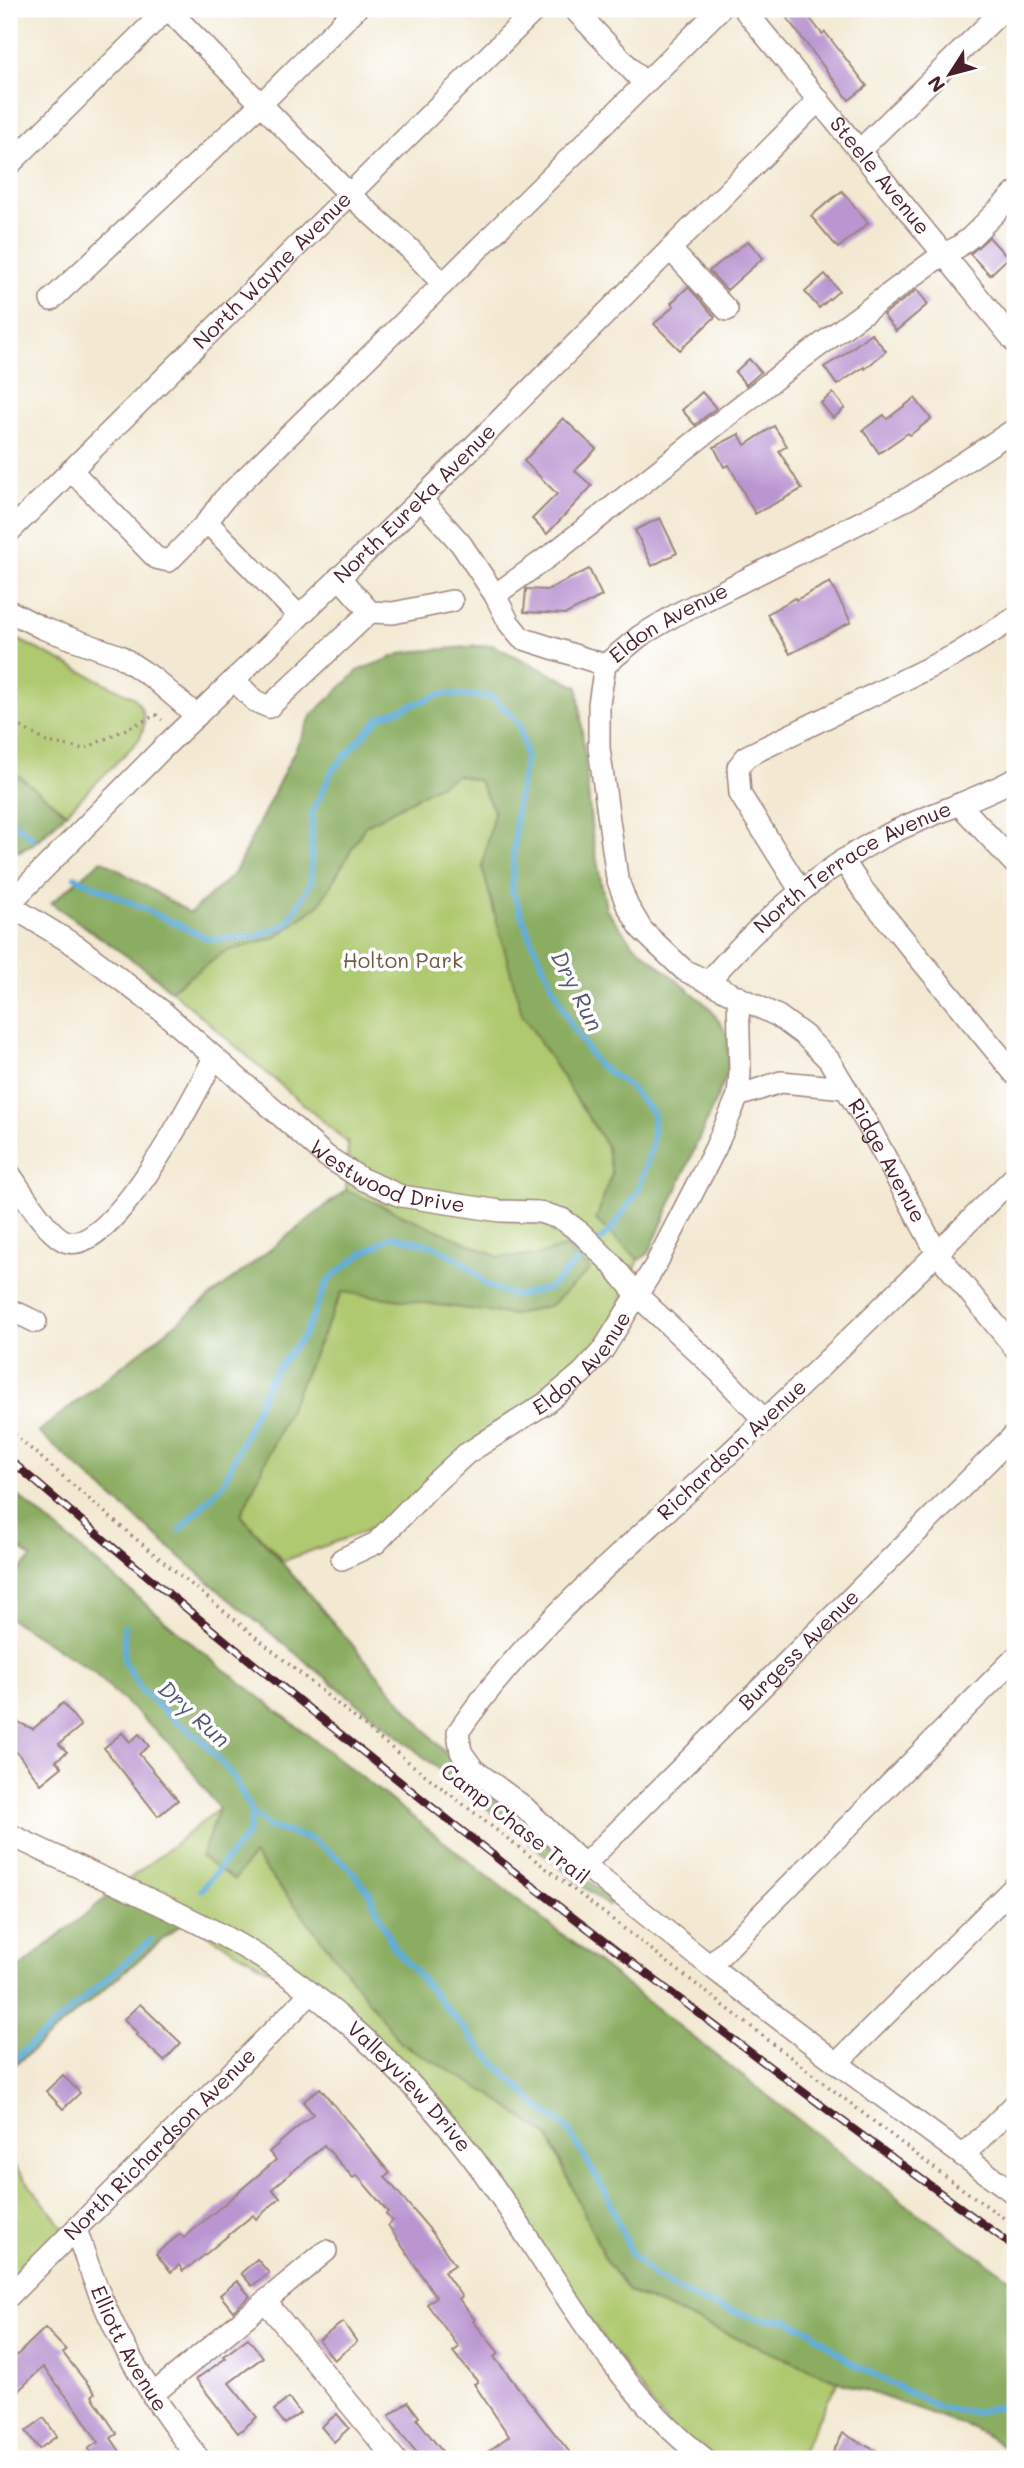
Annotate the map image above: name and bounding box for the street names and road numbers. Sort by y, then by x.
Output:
street label: Steele Avenue [825,110,937,239]
street label: North Wayne Avenue [186,185,356,354]
street label: North Eureka Avenue [327,417,501,588]
street label: Eldon Avenue [603,576,732,668]
street label: North Terrace Avenue [747,794,955,938]
street label: Ridge Avenue [843,1093,933,1227]
street label: Westwood Drive [304,1133,467,1217]
street label: Eldon Avenue [527,1306,636,1420]
street label: Richardson Avenue [651,1373,811,1525]
street label: Burgess Avenue [732,1583,864,1715]
street label: Camp Chase Trail [436,1756,596,1889]
street label: Valleyview Drive [342,2014,478,2157]
street label: North Richardson Avenue [57,2041,261,2245]
street label: Elliott Avenue [86,2281,175,2416]

